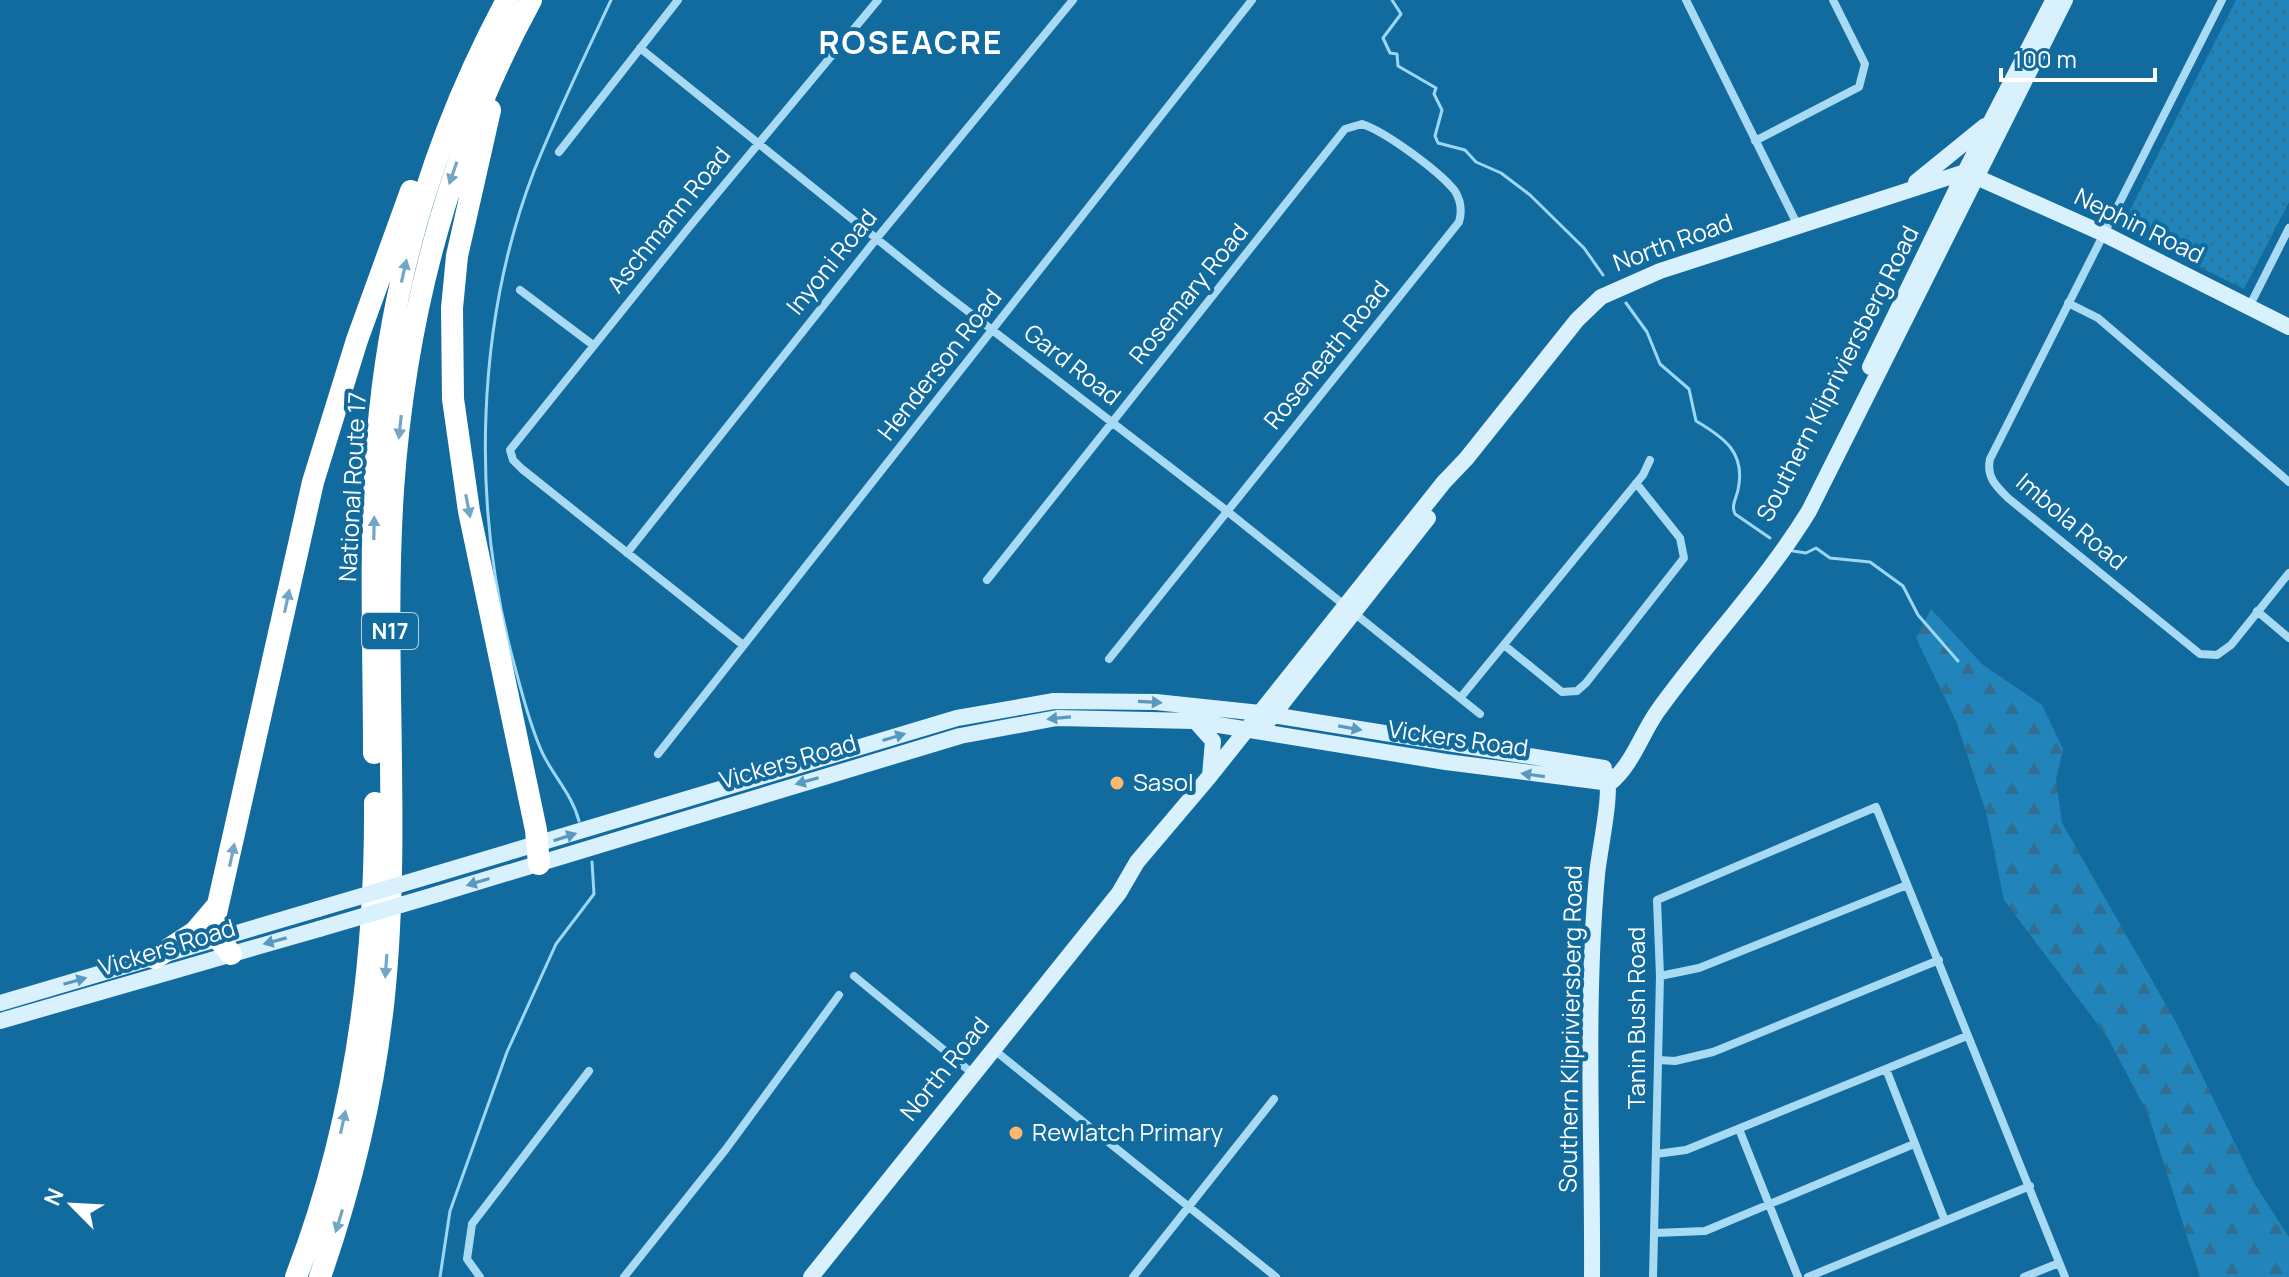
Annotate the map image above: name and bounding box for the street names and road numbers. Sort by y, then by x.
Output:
street label: Aschmann Road [599,139,737,299]
street label: Nephin Road [2069,179,2210,270]
street label: Inyoni Road [778,201,884,321]
street label: North Road [1608,205,1737,278]
street label: Rosemary Road [1121,216,1255,370]
street label: Southern Klipriviersberg Road [1748,220,1926,527]
street label: Roseneath Road [1256,273,1396,435]
street label: Henderson Road [869,282,1008,447]
street label: Gard Road [1018,316,1128,412]
street label: National Route 17 [330,391,373,583]
street label: Imbola Road [2010,465,2134,577]
road number: N17 [362,613,418,649]
street label: Vickers Road [1386,711,1530,764]
street label: Vickers Road [715,725,860,796]
street label: Southern Klipriviersberg Road [1550,865,1589,1193]
street label: Vickers Road [94,910,239,983]
street label: Tanin Bush Road [1619,927,1652,1109]
street label: North Road [892,1009,996,1127]

